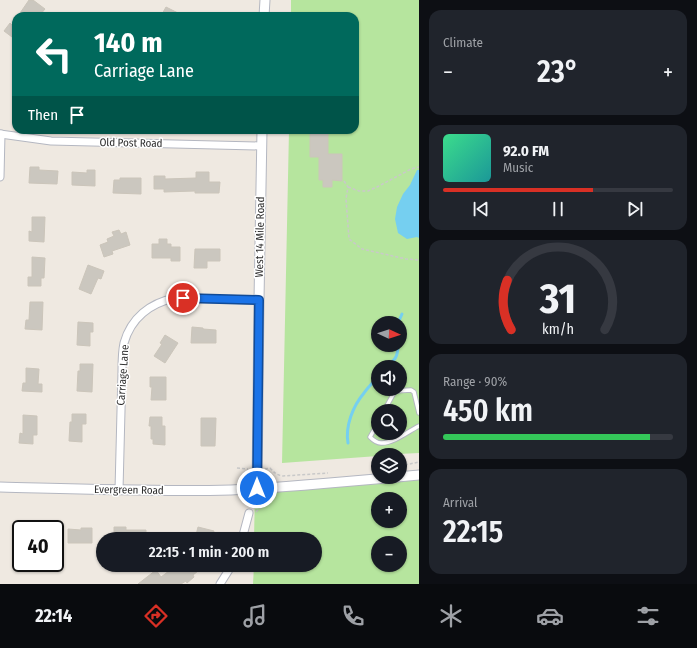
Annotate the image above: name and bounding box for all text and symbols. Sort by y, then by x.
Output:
text: 140 m [94,26,163,59]
icon: left [28,28,80,80]
text: Climate [443,35,483,50]
text: 23° [537,54,579,90]
text: − [443,59,453,86]
text: + [663,59,673,86]
text: Carriage Lane [94,60,194,82]
icon: arrive [66,104,88,126]
text: Then [28,106,58,124]
street label: Old Post Road [99,136,163,150]
text: 92.0 FM [503,142,549,160]
text: Music [503,160,533,175]
street label: West 14 Mile Road [253,196,267,278]
icon: previous [470,198,492,220]
icon: pause [547,198,569,220]
icon: next [624,198,646,220]
text: 31 [539,274,576,324]
pin [166,281,200,315]
icon: arrive [172,287,194,309]
north arrow [371,316,407,352]
map controls [371,316,407,572]
text: km/h [542,321,574,338]
street label: Carriage Lane [114,344,132,406]
button: sound [371,360,407,396]
text: Range · 90% [443,374,507,389]
text: 450 km [443,393,533,429]
button: search [371,404,407,440]
button: layers [371,448,407,484]
position arrow [236,467,278,509]
street label: Evergreen Road [94,483,164,497]
button: + [371,492,407,528]
text: Arrival [443,495,477,510]
text: 22:15 [443,514,503,550]
speed limit sign: 40 [12,520,64,572]
button: − [371,536,407,572]
text: 22:15 · 1 min · 200 m [149,543,269,561]
icon: directions [142,602,170,630]
icon: music [241,602,269,630]
icon: phone [339,602,367,630]
icon: climate [437,602,465,630]
icon: car [536,602,564,630]
icon: filters [634,602,662,630]
text: 22:14 [35,605,72,627]

